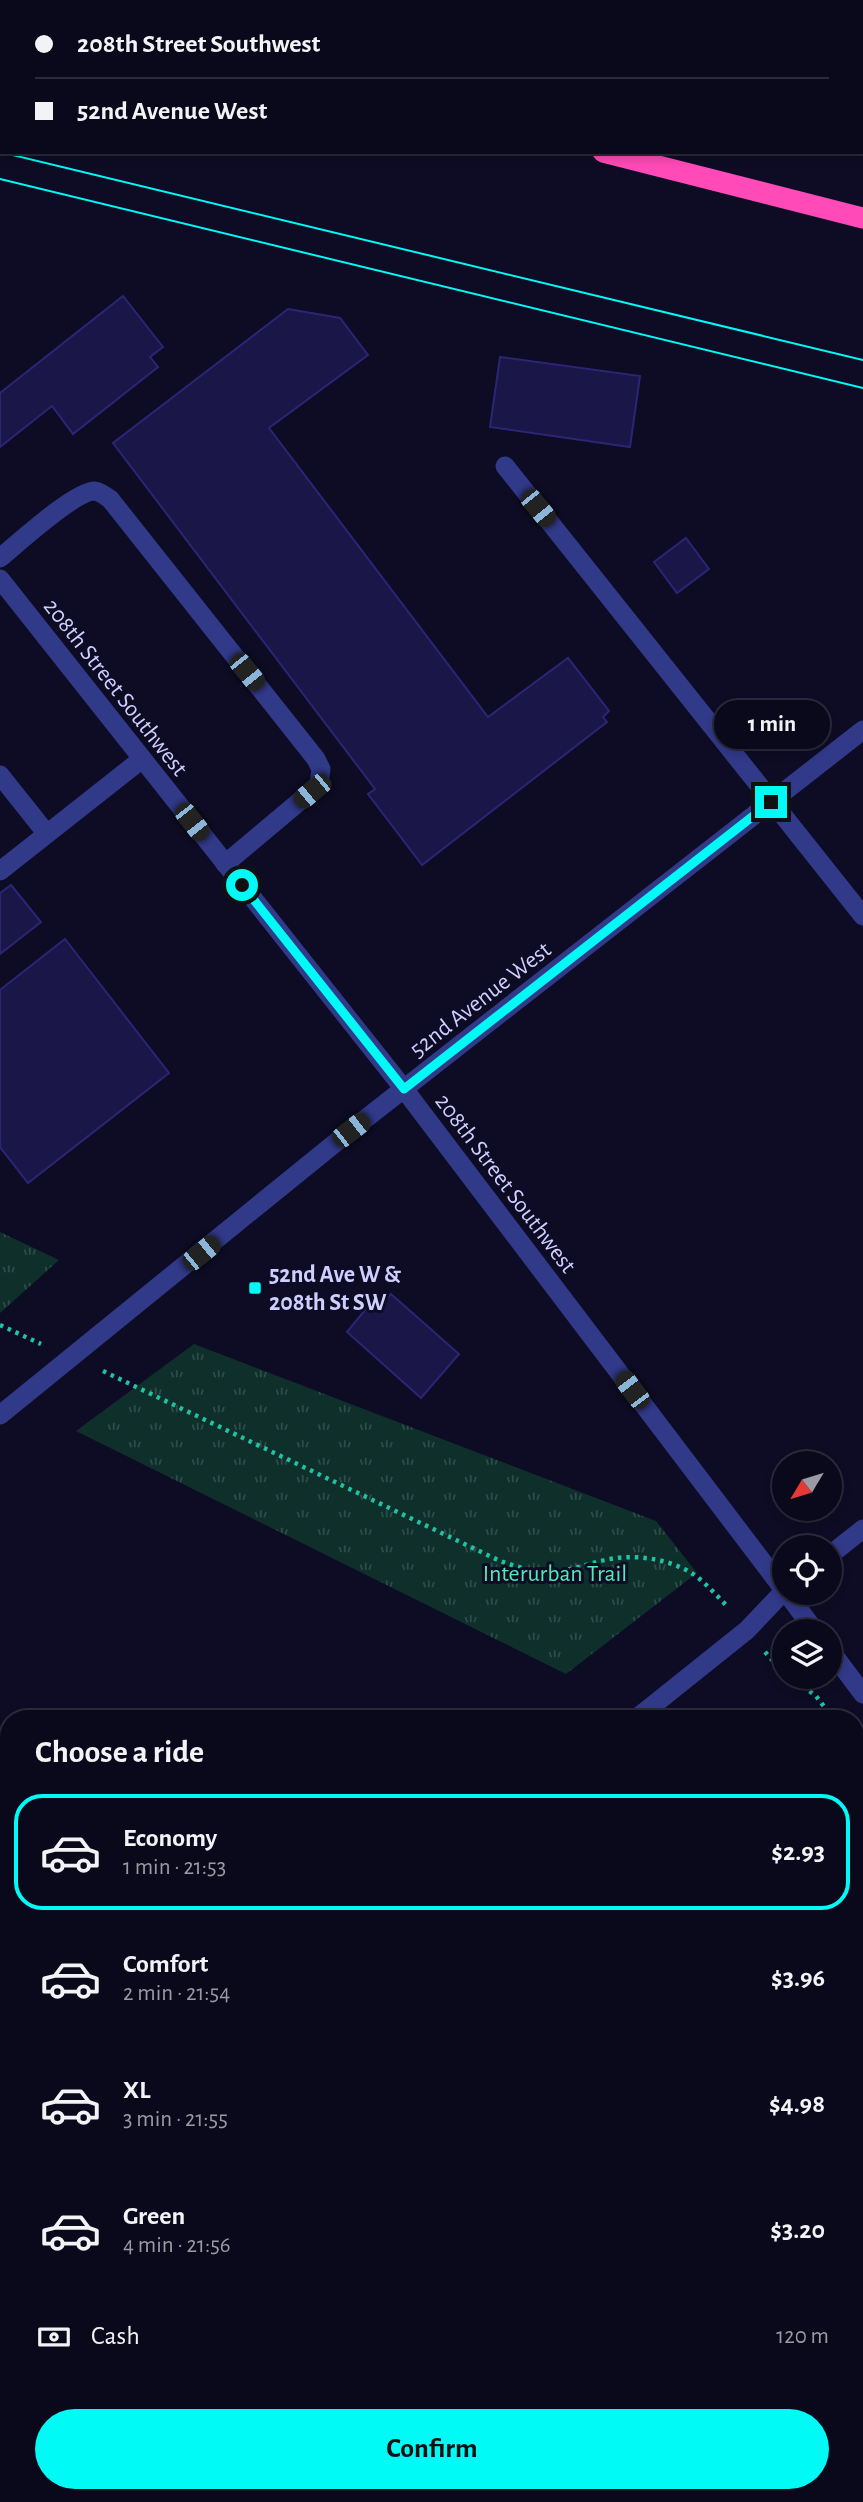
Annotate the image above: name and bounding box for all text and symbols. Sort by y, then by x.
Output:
text: 208th Street Southwest [77,31,320,57]
text: 52nd Avenue West [77,98,267,124]
car [517,485,560,531]
street label: 208th Street Southwest [39,595,192,781]
car [226,649,269,695]
callout: 1 min [713,700,829,750]
text: 1 min [748,713,796,736]
car [290,769,335,813]
route end [755,786,787,818]
car [171,799,214,845]
route start [226,869,258,901]
street label: 52nd Avenue West [406,937,556,1062]
street label: 208th Street Southwest [430,1090,580,1278]
car [328,1109,375,1151]
car [179,1232,224,1274]
place label: 52nd Ave W & 208th St SW [269,1263,401,1315]
marker: 52nd Ave W & 208th St SW [247,1280,263,1296]
car [611,1367,654,1413]
north arrow [772,1451,842,1521]
map controls [772,1451,842,1689]
button: locate [772,1535,842,1605]
park label: Interurban Trail [483,1562,627,1586]
button: layers [772,1619,842,1689]
text: Choose a ride [35,1736,204,1768]
icon: car [39,1821,102,1884]
text: Economy [123,1825,217,1851]
text: $2.93 [771,1839,825,1865]
text: 1 min · 21:53 [123,1856,226,1879]
icon: car [39,1947,102,2010]
text: Comfort [123,1951,208,1977]
text: $3.96 [771,1965,825,1991]
text: 2 min · 21:54 [123,1982,230,2005]
icon: car [39,2073,102,2136]
text: XL [123,2077,150,2103]
text: $4.98 [769,2091,825,2117]
text: 3 min · 21:55 [123,2108,228,2131]
icon: car [39,2199,102,2262]
text: Green [123,2203,185,2229]
text: $3.20 [770,2217,825,2243]
text: 4 min · 21:56 [123,2234,231,2257]
icon: cash [35,2318,73,2356]
text: Cash [91,2323,140,2349]
text: 120 m [776,2325,829,2348]
button: Confirm [35,2409,829,2489]

